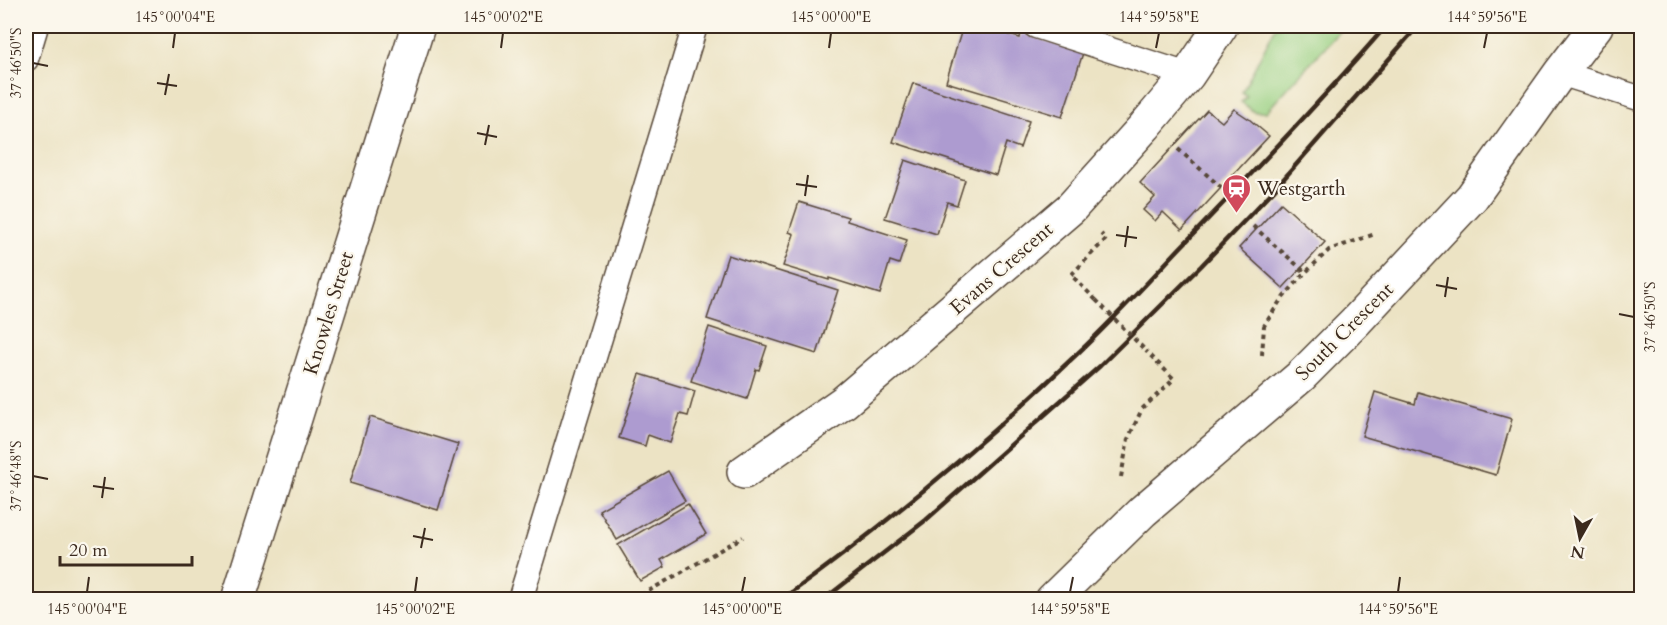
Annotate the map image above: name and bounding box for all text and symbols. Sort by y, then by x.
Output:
text: 145°00'04"E [135,7,215,27]
text: 145°00'02"E [463,7,543,27]
text: 145°00'00"E [791,7,871,27]
text: 144°59'58"E [1119,7,1199,27]
text: 144°59'56"E [1447,7,1527,27]
text: 37°46'50"S [6,28,26,98]
station icon: Westgarth [1220,172,1252,214]
place label: Westgarth [1256,175,1346,202]
street label: Evans Crescent [944,215,1059,321]
street label: Knowles Street [297,248,360,378]
street label: South Crescent [1289,276,1400,386]
text: 37°46'50"S [1640,282,1660,352]
text: 37°46'48"S [6,441,26,511]
north arrow [1550,508,1610,568]
scale bar [60,529,192,567]
text: 20 m [69,538,108,563]
text: N [1569,540,1586,564]
text: 145°00'04"E [47,599,127,619]
text: 145°00'02"E [375,599,455,619]
text: 145°00'00"E [702,599,782,619]
text: 144°59'58"E [1030,599,1110,619]
text: 144°59'56"E [1358,599,1438,619]

